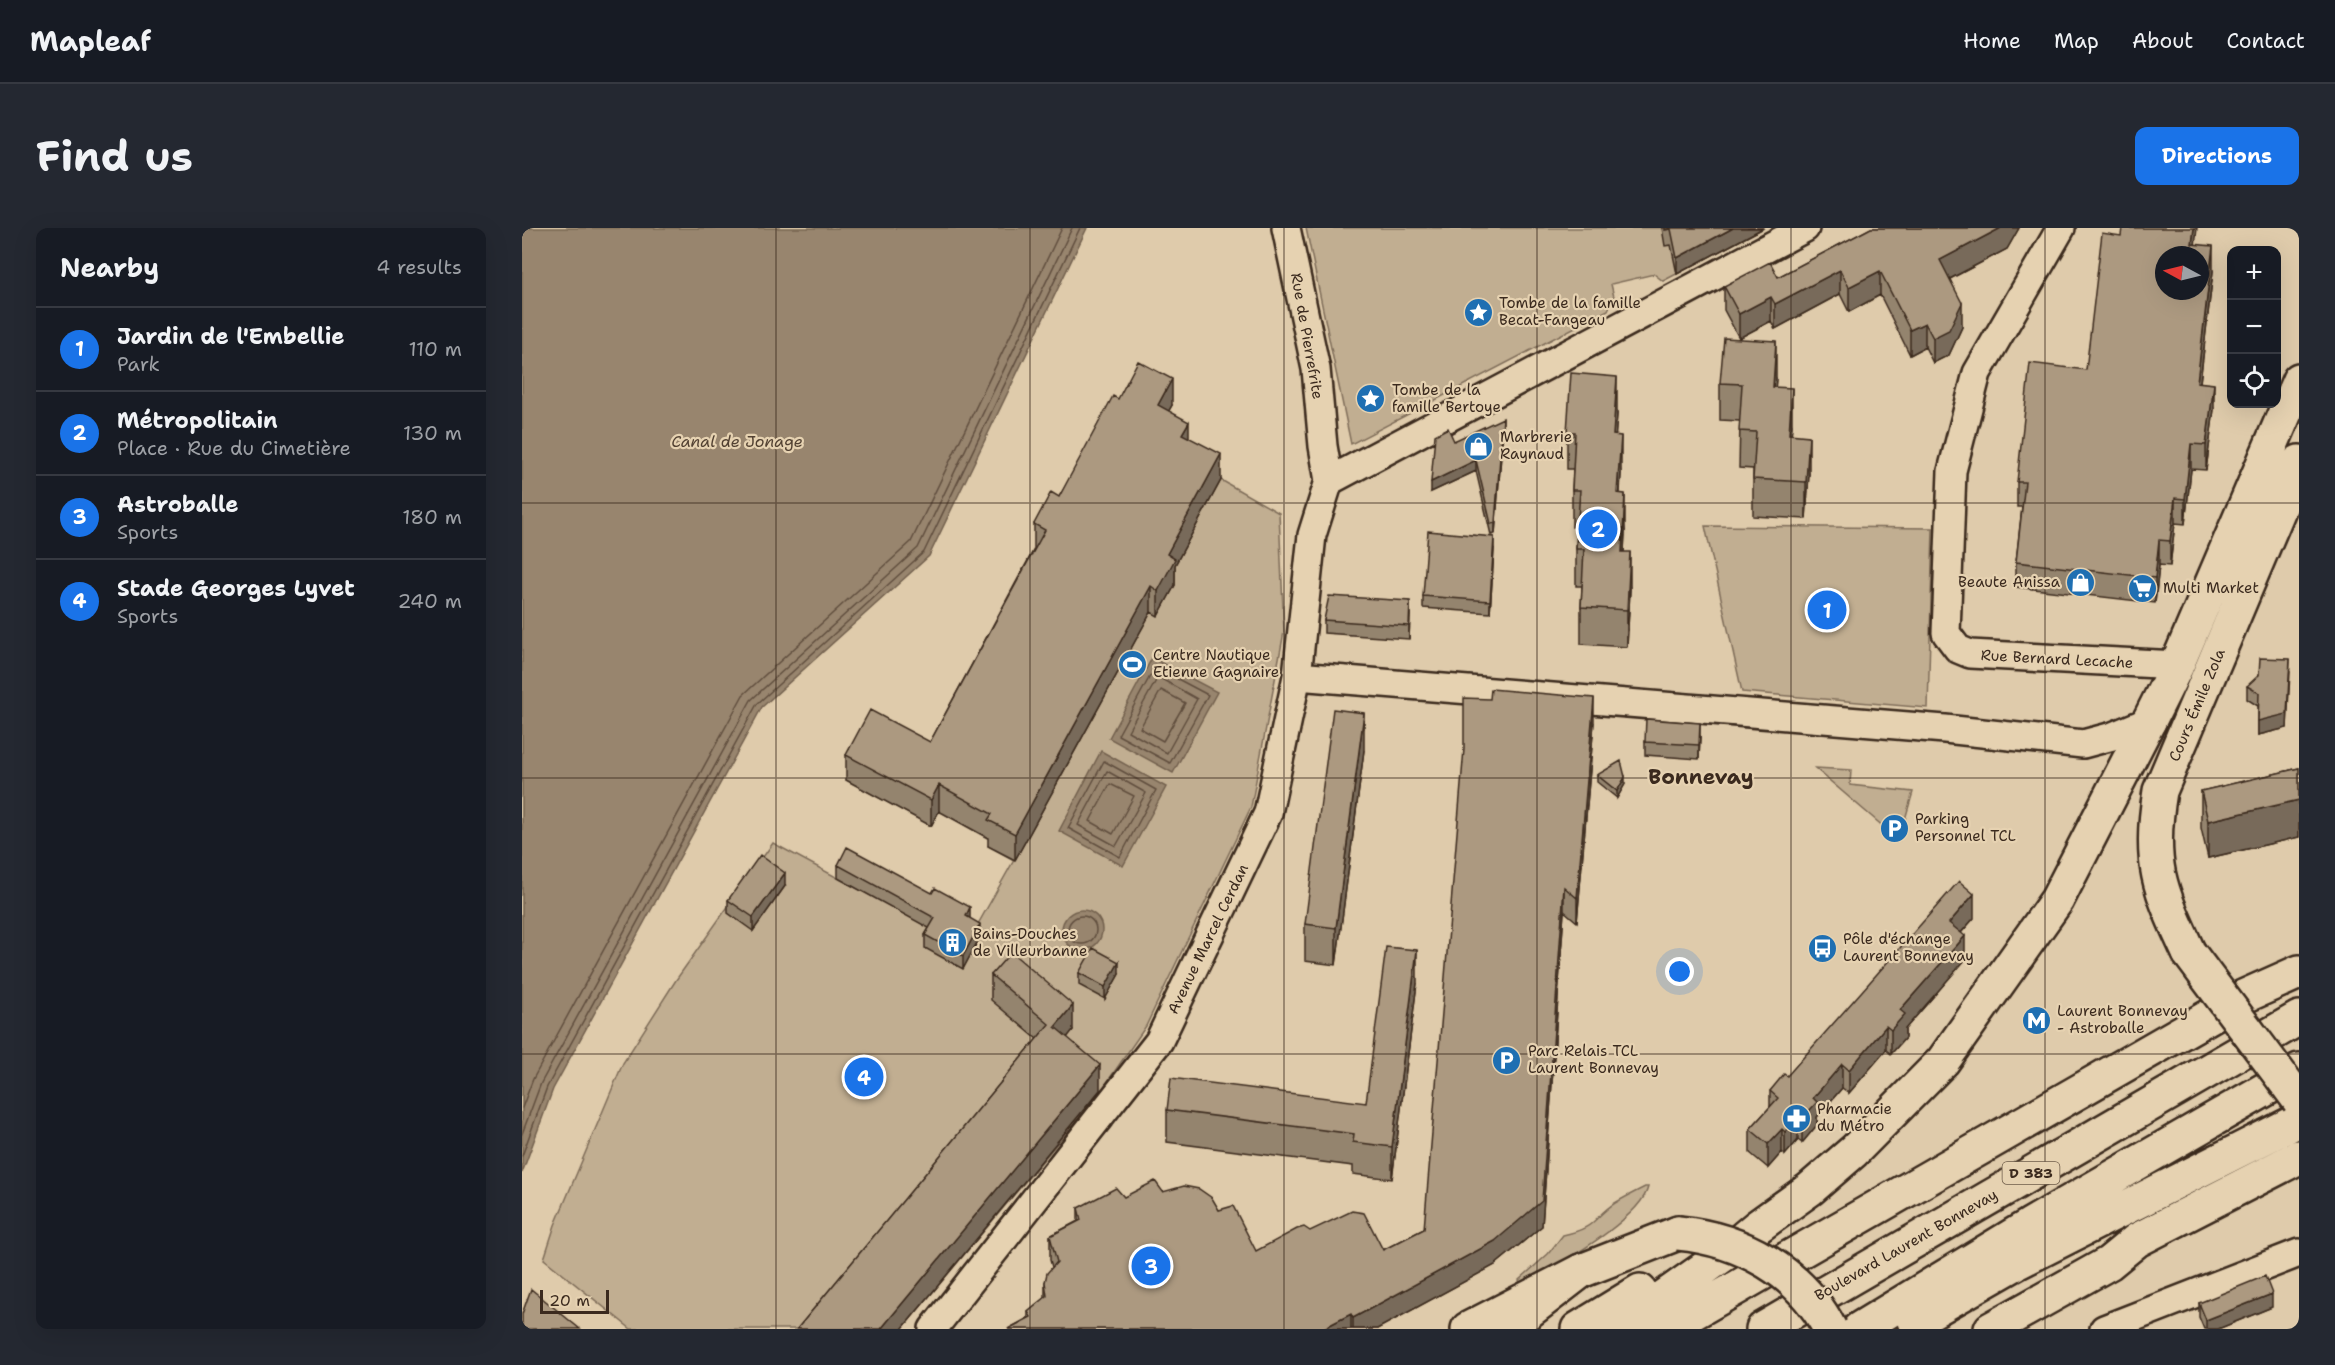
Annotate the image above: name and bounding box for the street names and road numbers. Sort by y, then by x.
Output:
street label: Rue de Pierrefrite [1286,271,1328,401]
street label: Cours Émile Zola [2163,644,2230,765]
street label: Rue Bernard Lecache [1980,645,2134,673]
street label: Avenue Marcel Cerdan [1163,861,1253,1017]
road number: D 383 [2002,1162,2060,1184]
street label: Boulevard Laurent Bonnevay [1811,1184,2001,1306]

